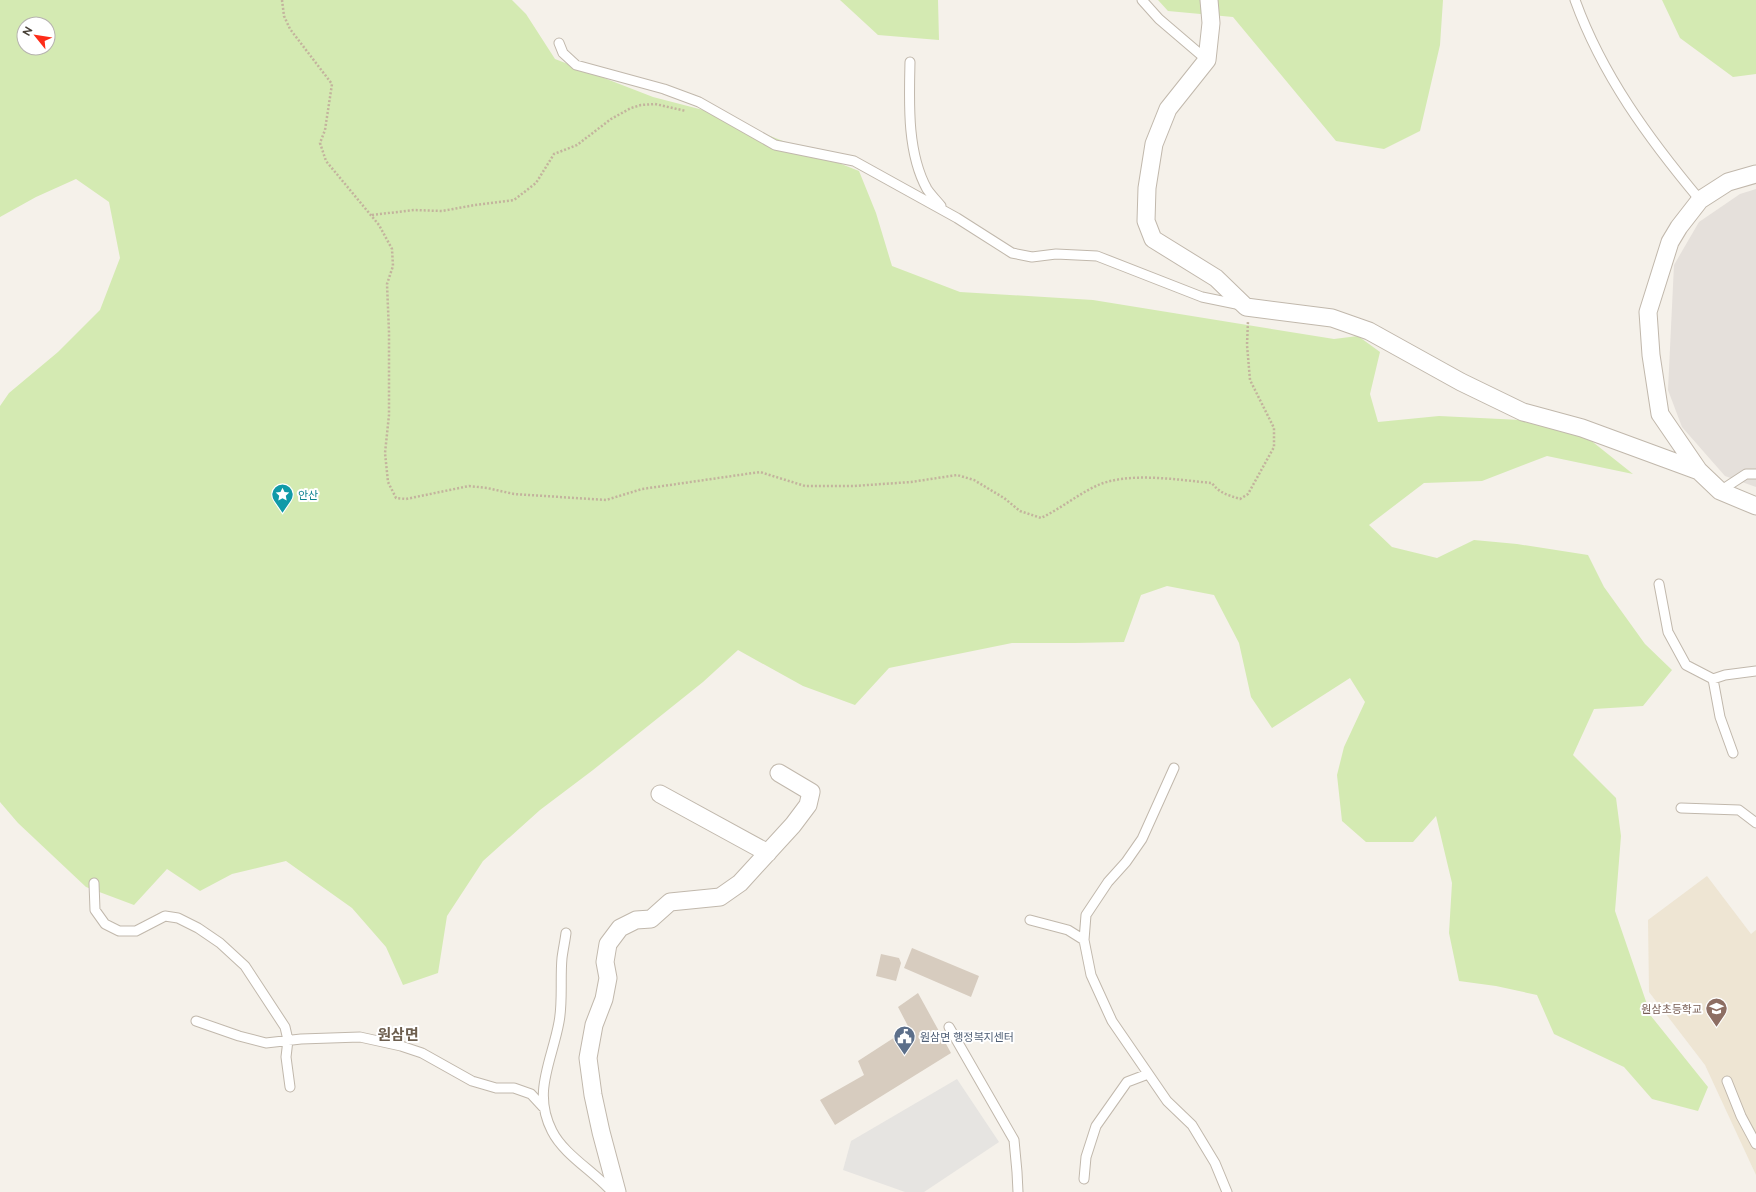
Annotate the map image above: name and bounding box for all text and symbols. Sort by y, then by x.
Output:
north arrow [16,16,56,56]
text: N [20,24,36,38]
place icon: 안산 [269,482,295,515]
place label: 안산 [298,489,318,502]
school or university icon: 원삼초등학교 [1704,996,1730,1029]
place label: 원삼초등학교 [1641,1003,1702,1016]
public building icon: 원삼면 행정복지센터 [891,1024,917,1057]
district label: 원삼면 [377,1026,419,1044]
place label: 원삼면 행정복지센터 [920,1031,1014,1044]

